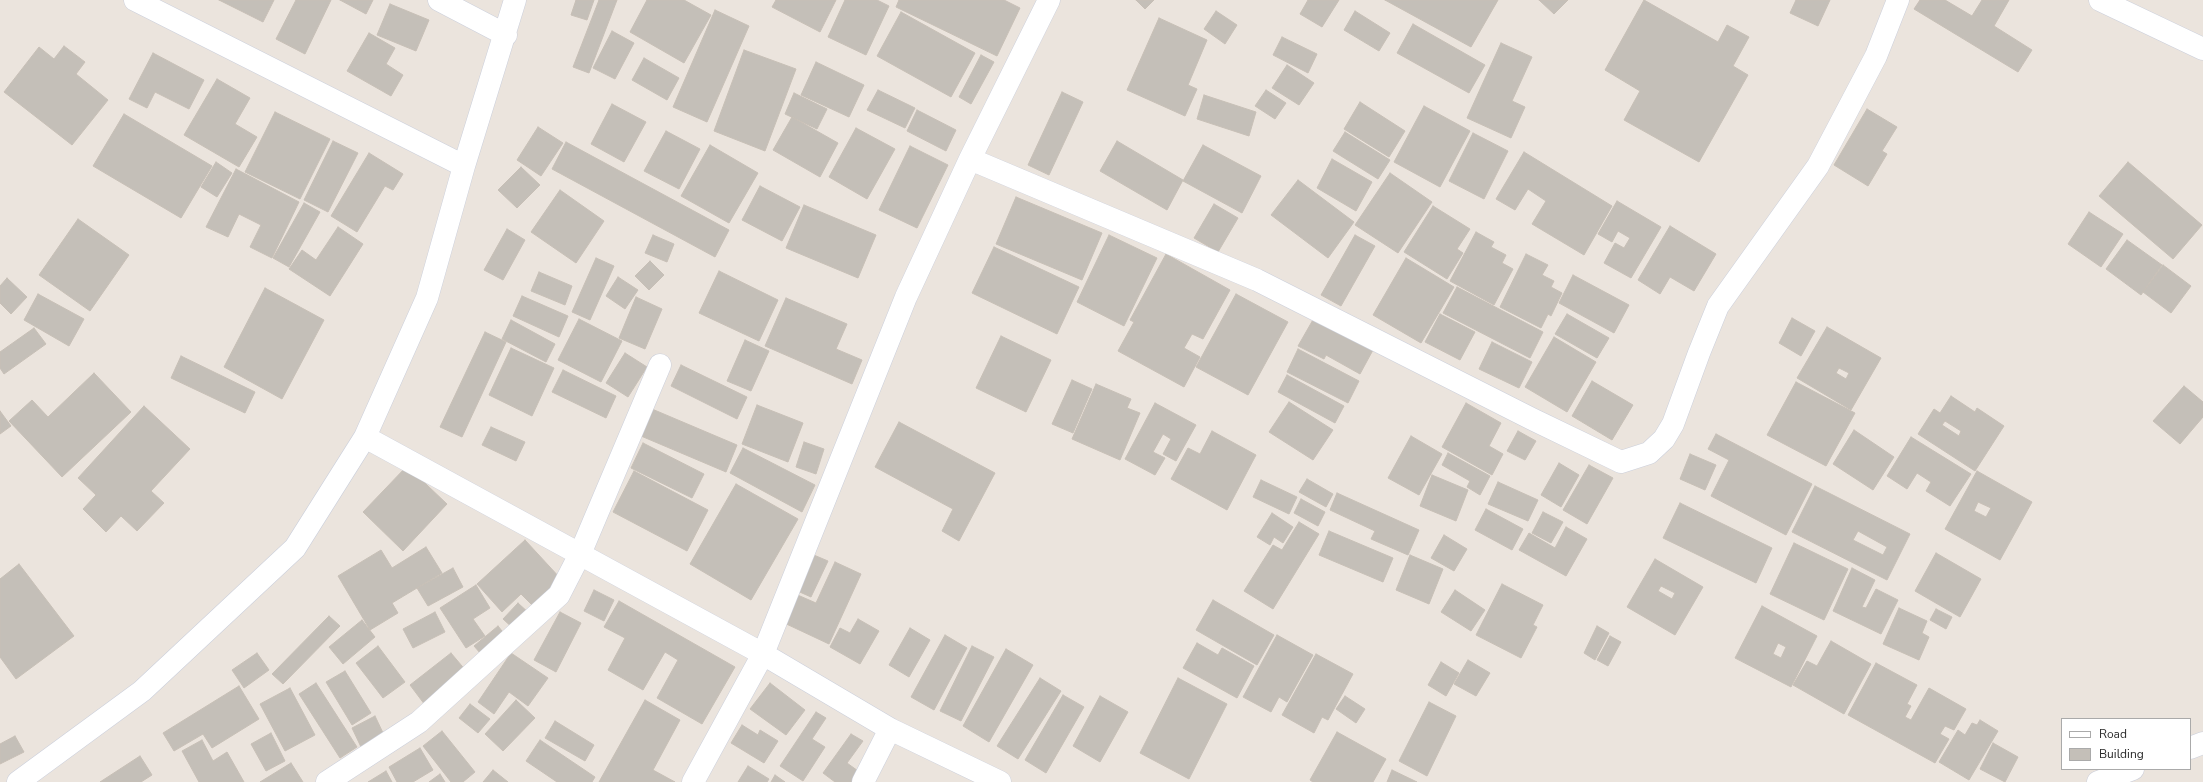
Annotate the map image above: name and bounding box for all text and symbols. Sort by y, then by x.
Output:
legend [2061,718,2191,770]
text: Road [2099,726,2127,742]
text: Building [2099,746,2144,762]

